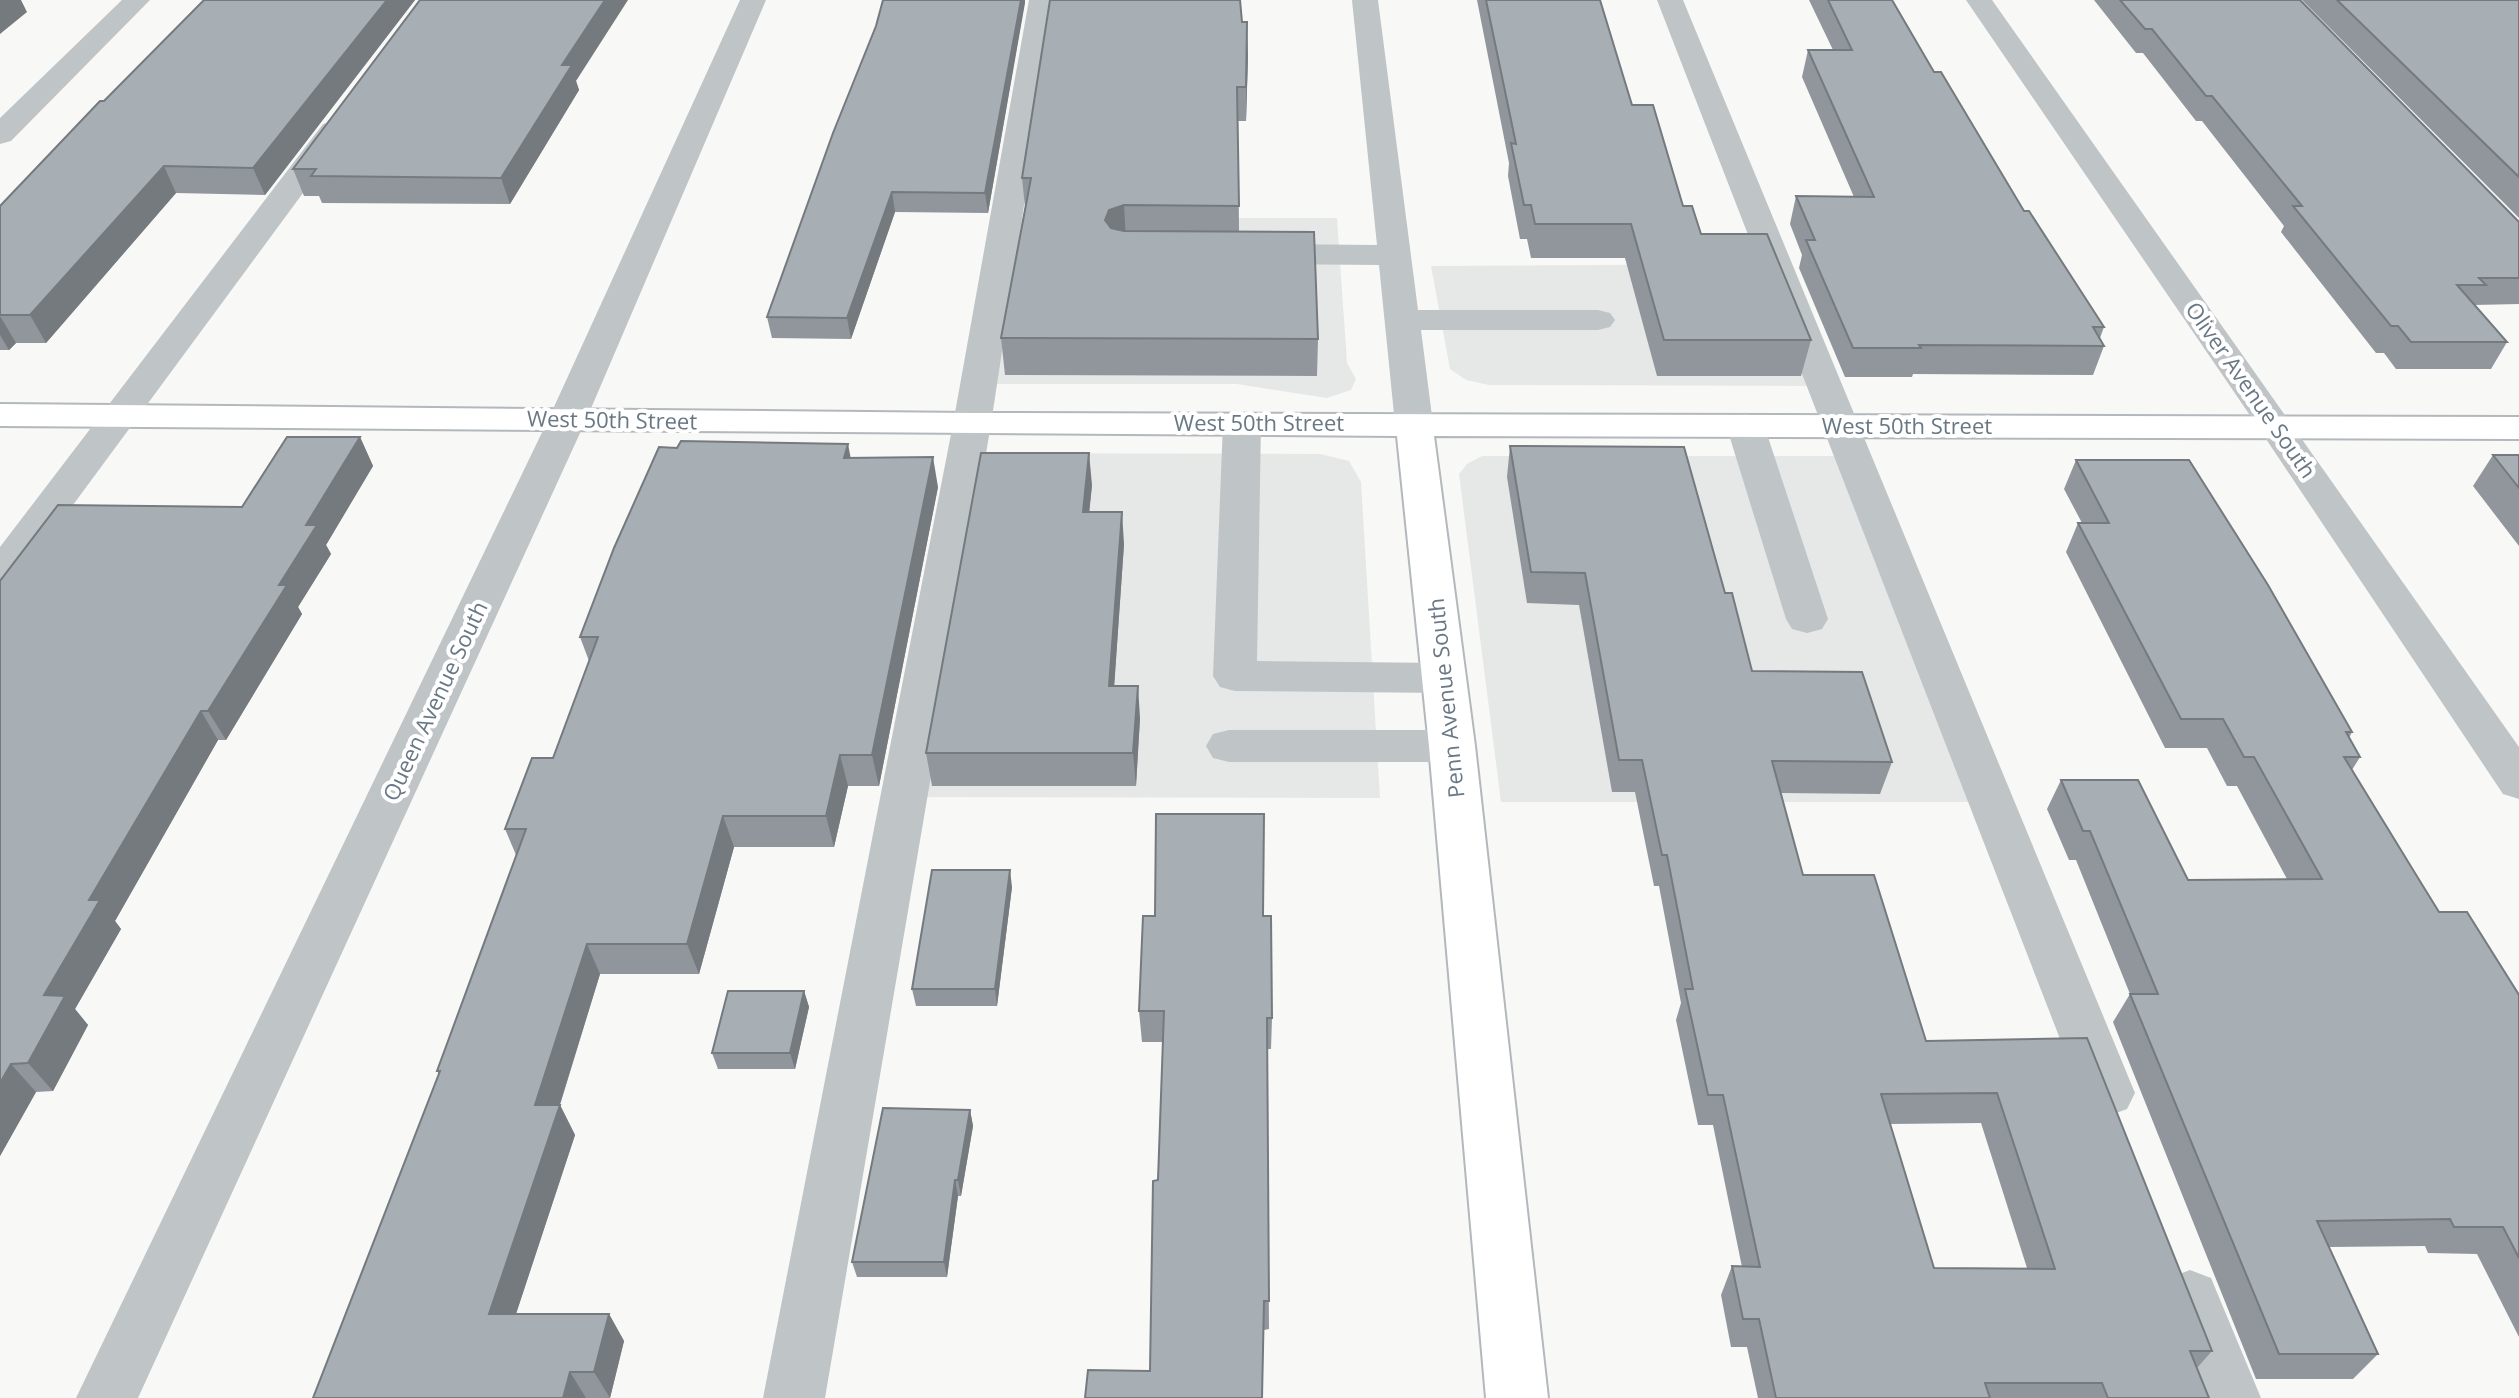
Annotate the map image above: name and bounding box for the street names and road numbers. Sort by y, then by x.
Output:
street label: Oliver Avenue South [2180,295,2324,484]
street label: West 50th Street [527,403,698,435]
street label: West 50th Street [1174,407,1344,437]
street label: West 50th Street [1822,410,1992,440]
street label: Queen Avenue South [375,596,494,805]
street label: Penn Avenue South [1420,597,1470,799]

